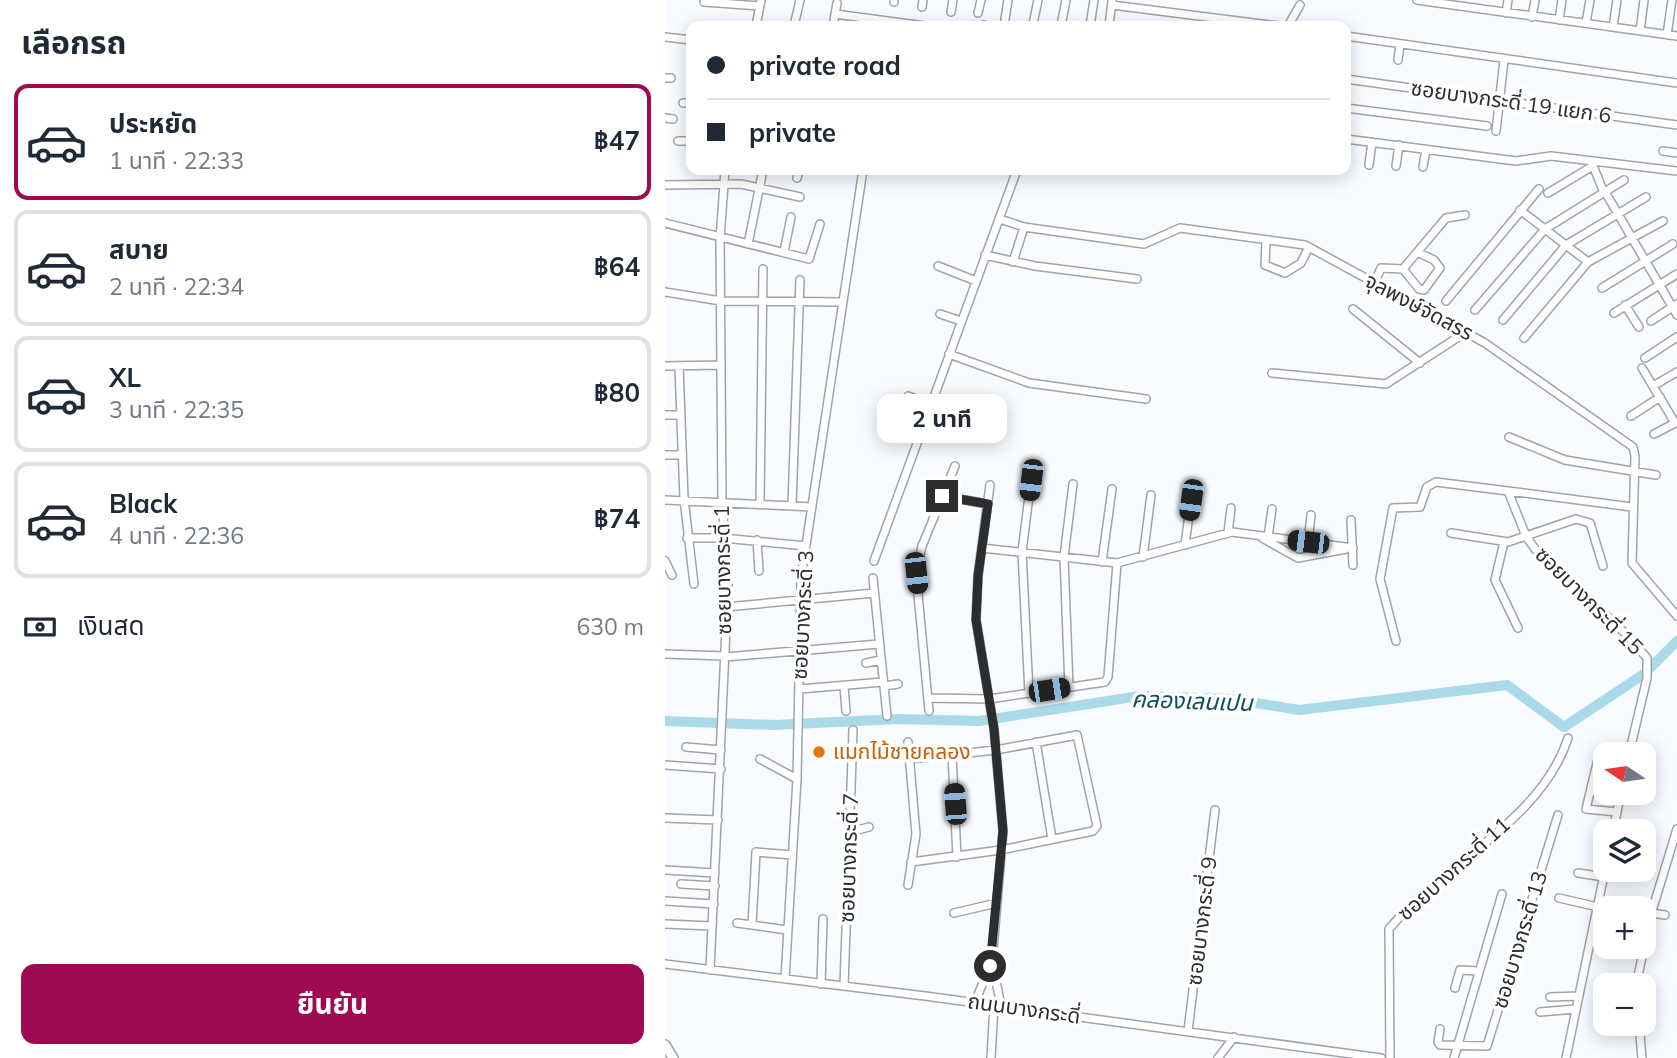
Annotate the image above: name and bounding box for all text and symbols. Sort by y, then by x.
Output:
text: เลือกรถ [21,22,126,62]
text: private road [749,49,901,82]
street label: ซอยบางกระดี่ 19 แยก 6 [1409,73,1613,128]
text: ประหยัด [109,107,197,140]
icon: car [25,111,88,174]
text: private [749,116,836,149]
text: ฿47 [594,124,640,157]
text: 1 นาที · 22:33 [109,146,244,175]
text: สบาย [109,233,169,266]
icon: car [25,237,88,300]
text: ฿64 [594,250,640,283]
street label: จุลพงษ์จัดสรร [1360,267,1478,346]
text: 2 นาที · 22:34 [109,272,244,301]
text: XL [109,361,141,394]
icon: car [25,363,88,426]
text: ฿80 [594,376,640,409]
callout: 2 นาที [877,394,1007,444]
text: 3 นาที · 22:35 [109,395,244,424]
text: 2 นาที [912,404,972,433]
car [1019,458,1044,502]
car [1178,478,1205,522]
route end [926,480,958,512]
text: Black [109,487,177,520]
icon: car [25,489,88,552]
text: ฿74 [594,502,640,535]
street label: ซอยบางกระดี่ 1 [707,505,736,635]
text: 4 นาที · 22:36 [109,521,244,550]
car [1286,529,1331,555]
street label: ซอยบางกระดี่ 15 [1530,540,1650,660]
street label: ซอยบางกระดี่ 3 [785,549,818,680]
car [904,551,929,595]
icon: cash [21,608,59,646]
text: เงินสด [77,609,144,642]
text: 630 m [576,612,644,641]
car [1027,676,1072,704]
water label: คลองเลนเปน [1131,684,1255,717]
place label: แมกไม้ชายคลอง [833,738,970,764]
north arrow [1593,742,1655,805]
map controls [1593,742,1656,1036]
marker: แมกไม้ชายคลอง [811,744,827,760]
car [944,782,967,826]
street label: ซอยบางกระดี่ 7 [832,793,863,923]
street label: ซอยบางกระดี่ 11 [1391,810,1515,926]
button: layers [1593,819,1656,882]
street label: ซอยบางกระดี่ 9 [1179,855,1222,987]
street label: ซอยบางกระดี่ 13 [1485,868,1552,1012]
button: + [1593,896,1656,959]
route start [974,950,1006,982]
button: ยืนยัน [21,964,644,1044]
button: − [1593,973,1656,1036]
street label: ถนนบางกระดี่ [966,986,1082,1029]

